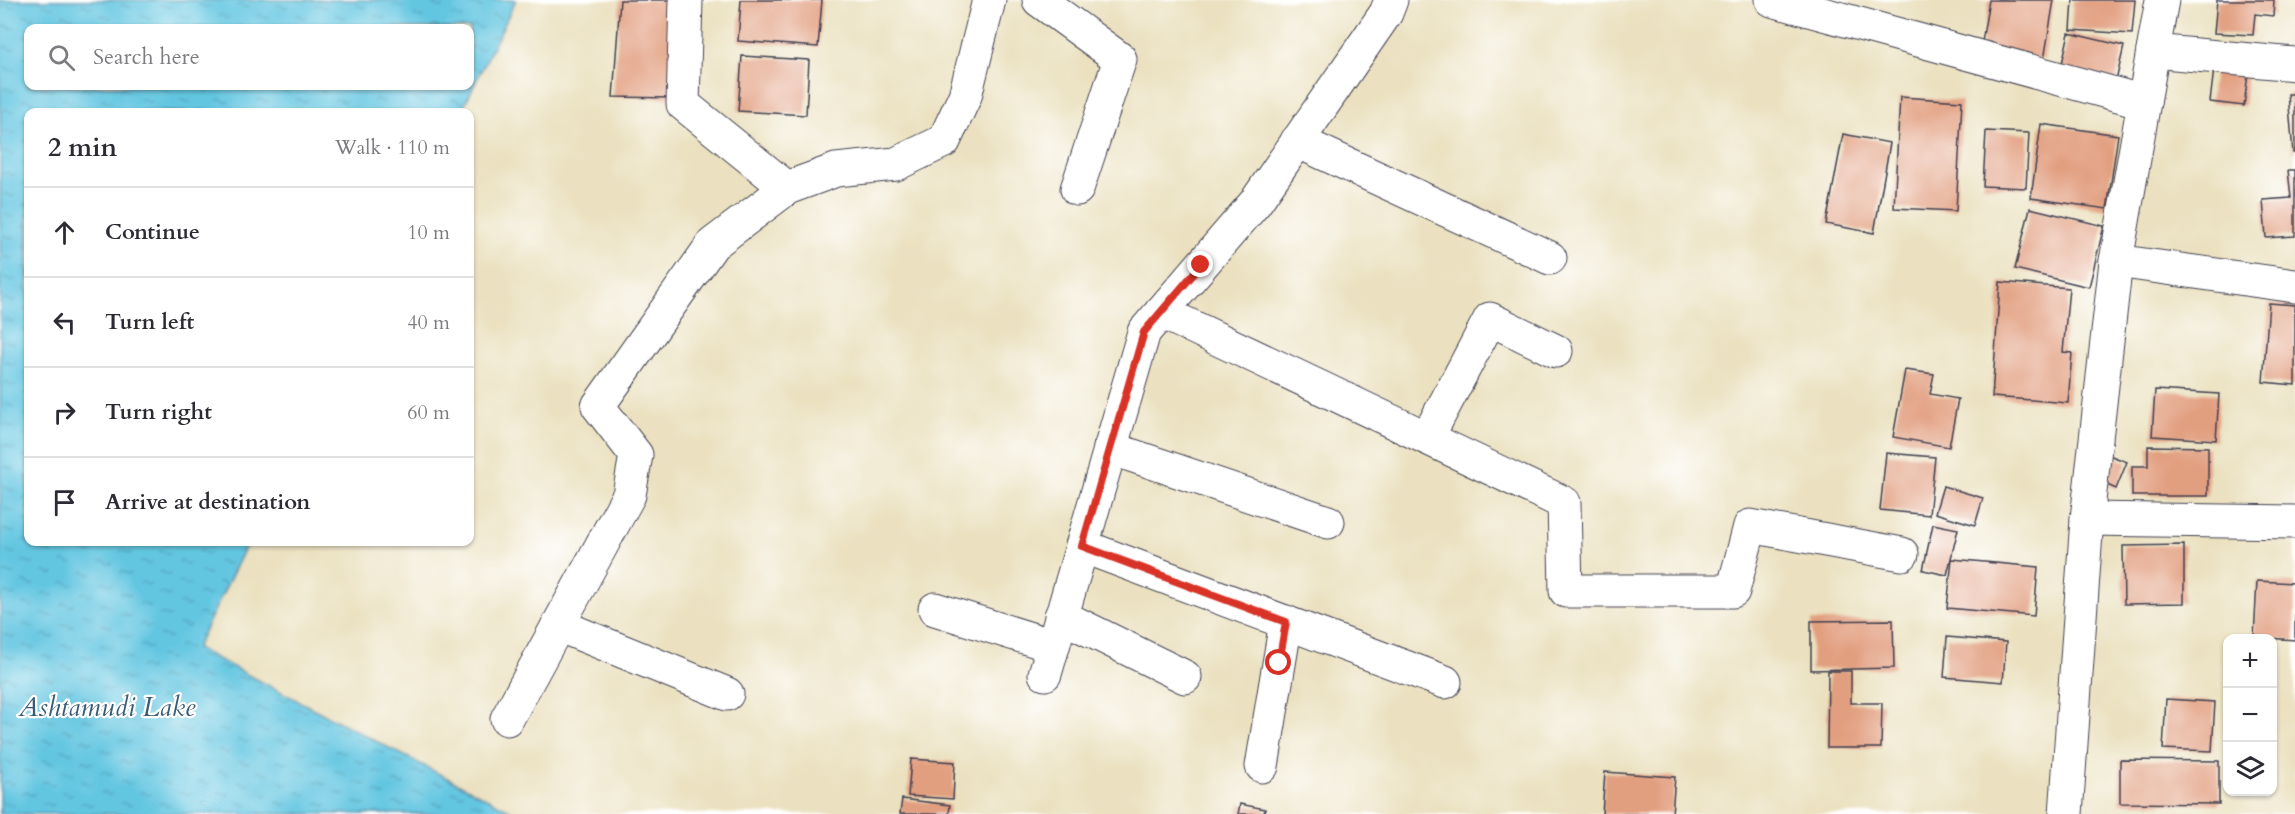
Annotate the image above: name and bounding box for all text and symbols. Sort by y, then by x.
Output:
search box [24,24,474,90]
icon: search [45,41,78,74]
text: Search here [93,42,200,72]
text: 2 min [48,130,117,165]
text: Walk · 110 m [335,134,450,161]
icon: ahead [48,216,81,249]
text: Continue [105,217,200,247]
text: 10 m [407,219,450,246]
route end [1187,251,1213,277]
icon: left [48,306,81,339]
text: Turn left [105,307,194,337]
text: 40 m [407,309,450,336]
icon: right [48,396,81,429]
text: Turn right [105,397,212,427]
text: 60 m [407,399,450,426]
icon: arrive [48,486,81,519]
text: Arrive at destination [105,487,310,517]
map controls [2223,634,2277,796]
button: + [2223,634,2277,688]
route start [1265,649,1291,675]
button: − [2223,688,2277,742]
water label: Ashtamudi Lake [18,689,196,726]
button: layers [2223,742,2277,796]

